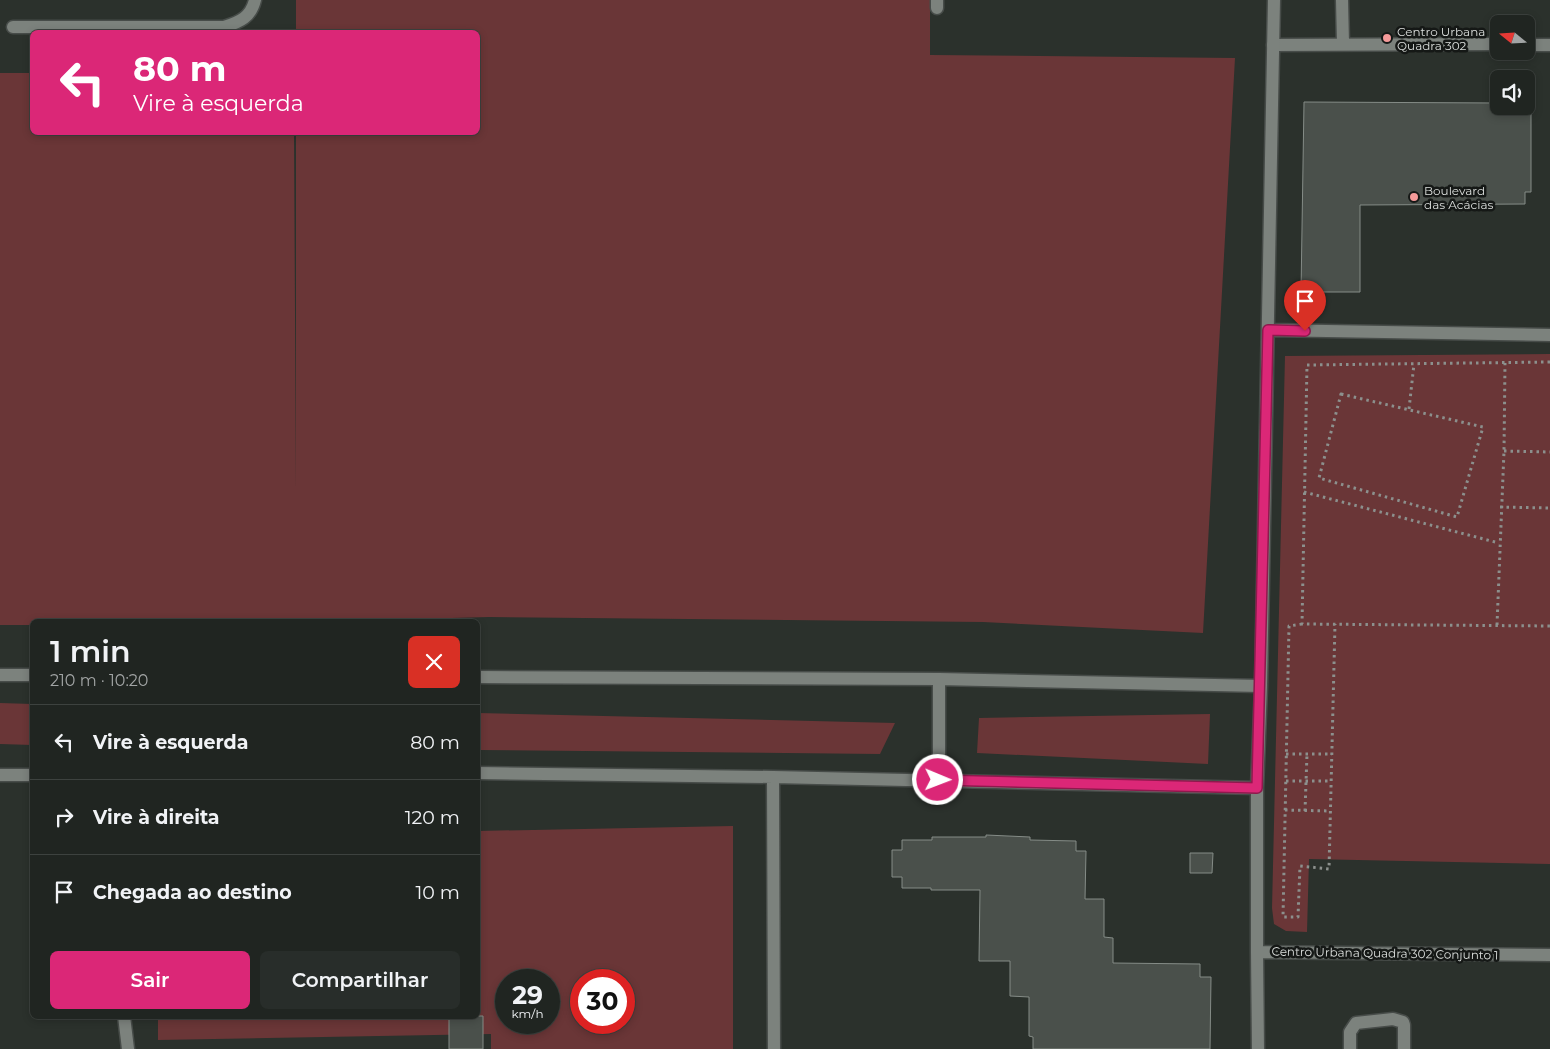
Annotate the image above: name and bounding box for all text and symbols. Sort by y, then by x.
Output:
north arrow [1490,15,1535,60]
map controls [1490,15,1535,115]
place label: Centro Urbana Quadra 302 [1397,24,1485,53]
marker: Centro Urbana Quadra 302 [1381,32,1393,44]
text: 80 m [133,47,227,90]
icon: left [50,50,115,115]
button: sound [1490,70,1535,115]
text: Vire à esquerda [133,90,304,117]
place label: Boulevard das Acácias [1424,183,1494,212]
marker: Boulevard das Acácias [1408,191,1420,203]
pin [1284,280,1326,331]
icon: arrive [1291,287,1319,315]
text: 1 min [50,633,131,670]
button: close [408,636,460,688]
text: 210 m · 10:20 [50,671,148,690]
icon: left [50,728,78,756]
text: Vire à esquerda [93,731,248,754]
text: 80 m [410,731,460,754]
position arrow [911,753,963,805]
icon: right [50,803,78,831]
text: Vire à direita [93,806,220,829]
text: 120 m [405,806,460,829]
icon: arrive [50,878,78,906]
text: Chegada ao destino [93,881,292,904]
text: 10 m [415,881,460,904]
street label: Centro Urbana Quadra 302 Conjunto 1 [1271,944,1499,962]
button: Sair [50,951,250,1009]
button: Compartilhar [260,951,460,1009]
speed limit sign: 30 [570,969,635,1034]
text: 29 [512,980,543,1010]
text: km/h [511,1006,544,1021]

